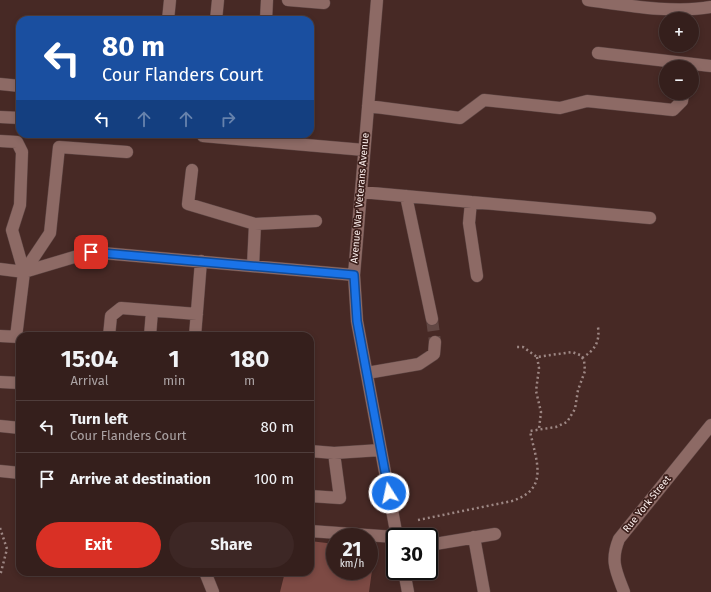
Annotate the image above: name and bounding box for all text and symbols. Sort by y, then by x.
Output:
map controls [659,12,699,100]
button: + [659,12,699,52]
text: 80 m [102,30,165,63]
icon: left [36,32,88,84]
button: − [659,60,699,100]
text: Cour Flanders Court [102,64,263,86]
icon: left [91,108,113,130]
icon: ahead [133,108,155,130]
icon: ahead [175,108,197,130]
icon: right [217,108,239,130]
street label: Avenue War Veterans Avenue [348,132,372,264]
pin [74,235,108,269]
icon: arrive [80,241,102,263]
text: 15:04 [61,345,118,373]
text: 1 [169,345,180,373]
text: 180 [230,345,269,373]
text: Arrival [70,373,109,388]
text: min [163,373,185,388]
text: m [244,373,255,388]
text: Turn left [70,410,128,428]
icon: left [36,416,58,438]
text: 80 m [261,418,294,436]
text: Cour Flanders Court [70,428,186,443]
icon: arrive [36,468,58,490]
text: Arrive at destination [70,470,211,488]
text: 100 m [254,470,294,488]
position arrow [368,472,410,514]
street label: Rue York Street [620,473,674,535]
button: Exit [36,522,161,568]
button: Share [169,522,294,568]
speed limit sign: 30 [386,528,438,580]
text: 21 [342,537,362,561]
text: km/h [340,558,364,570]

